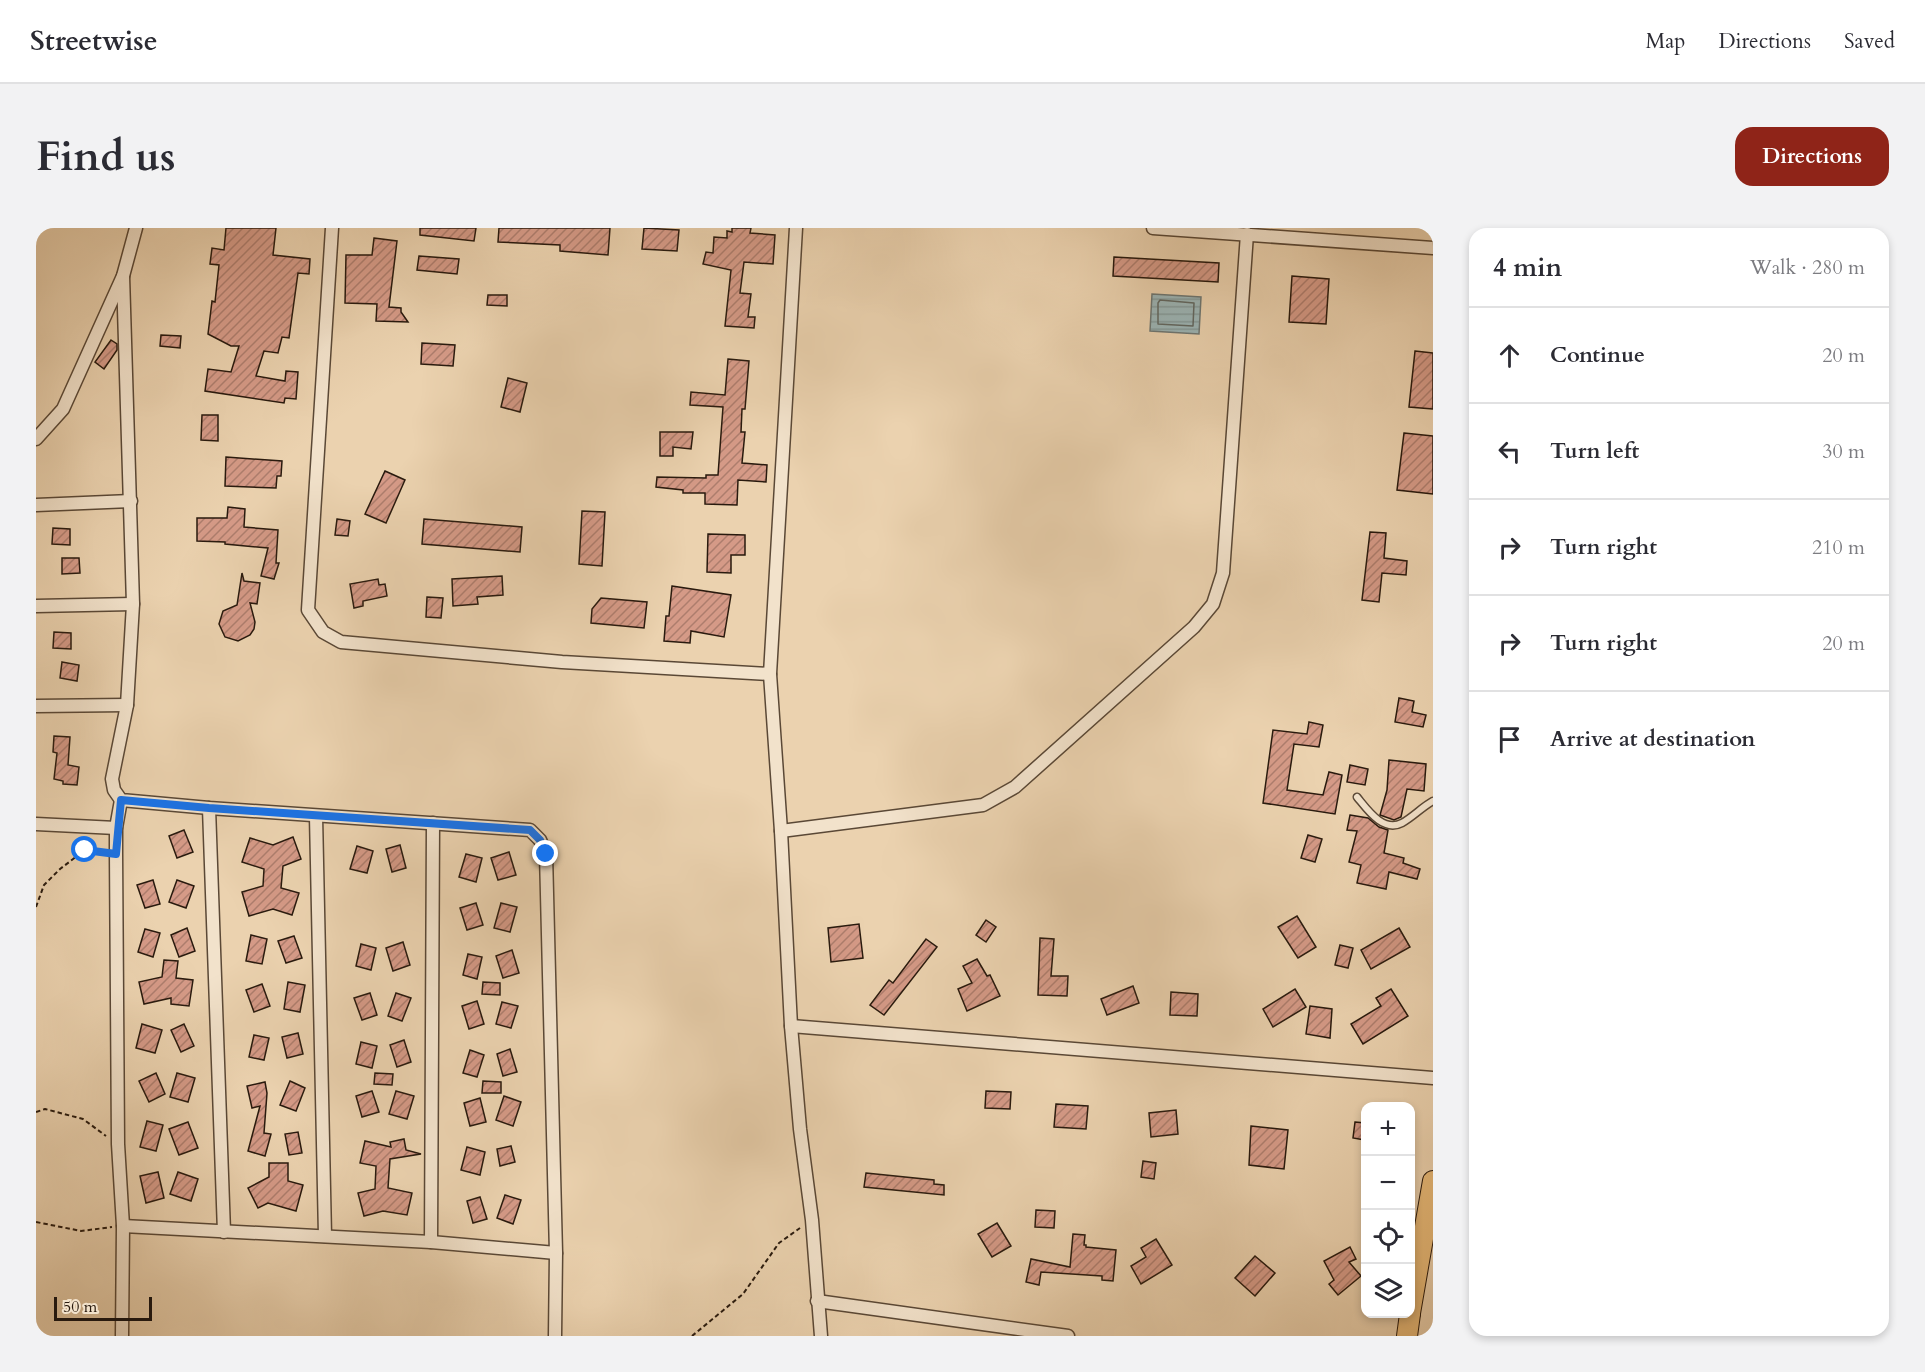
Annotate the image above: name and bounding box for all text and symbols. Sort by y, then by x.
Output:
text: Streetwise [30,22,158,60]
text: Map [1645,27,1685,56]
text: Directions [1718,27,1811,56]
text: Saved [1844,27,1895,56]
button: Directions [1735,127,1889,186]
text: Find us [36,128,176,185]
text: 4 min [1493,250,1562,285]
text: Walk · 280 m [1750,254,1865,281]
icon: ahead [1493,339,1526,372]
text: Continue [1550,340,1645,370]
text: 20 m [1822,342,1865,369]
icon: left [1493,435,1526,468]
text: Turn left [1550,436,1639,466]
text: 30 m [1822,438,1865,465]
icon: right [1493,531,1526,564]
text: Turn right [1550,532,1657,562]
text: 210 m [1812,534,1865,561]
icon: right [1493,627,1526,660]
text: Turn right [1550,628,1657,658]
text: 20 m [1822,630,1865,657]
icon: arrive [1493,723,1526,756]
text: Arrive at destination [1550,724,1755,754]
route start [71,836,97,862]
route end [532,840,558,866]
map controls [1361,1102,1415,1318]
button: + [1361,1102,1415,1156]
button: − [1361,1156,1415,1210]
button: locate [1361,1210,1415,1264]
button: layers [1361,1264,1415,1318]
scale bar [54,1294,152,1322]
text: 50 m [63,1296,97,1318]

